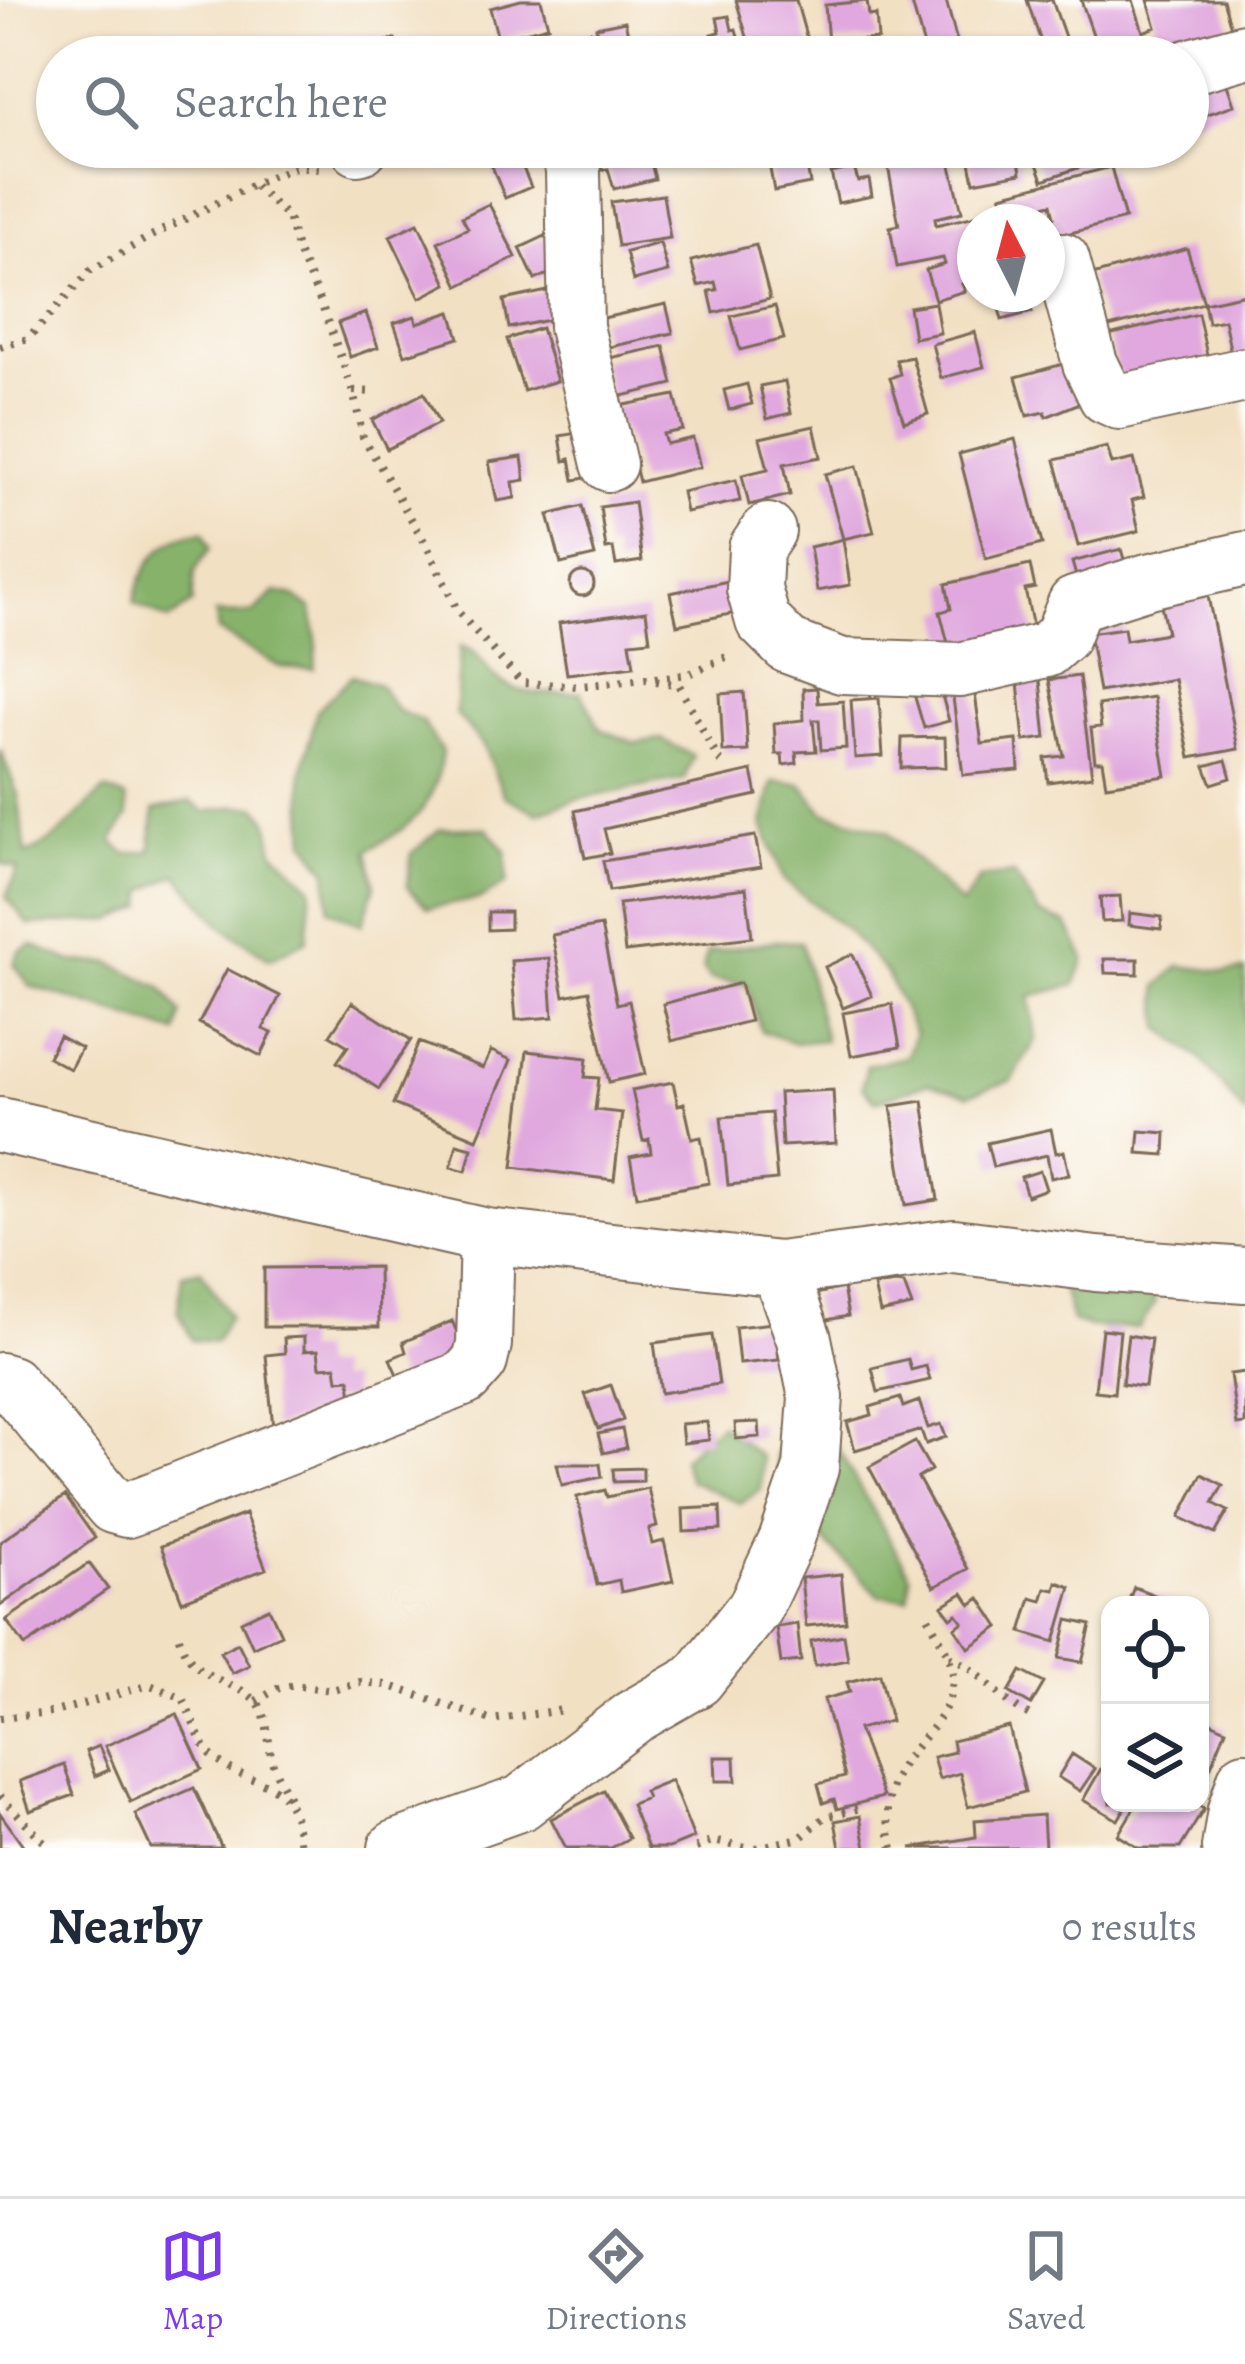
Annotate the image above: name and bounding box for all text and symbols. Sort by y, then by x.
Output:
search box [36,36,1209,168]
icon: search [78,69,144,135]
text: Search here [174,71,388,133]
north arrow [957,204,1065,312]
map controls [1101,1596,1209,1812]
button: locate [1101,1596,1209,1704]
button: layers [1101,1704,1209,1812]
text: Nearby [48,1891,202,1961]
text: 0 results [1062,1900,1197,1953]
tab: Map [160,2223,226,2340]
tab: Directions [546,2223,687,2340]
tab: Saved [1007,2223,1085,2340]

